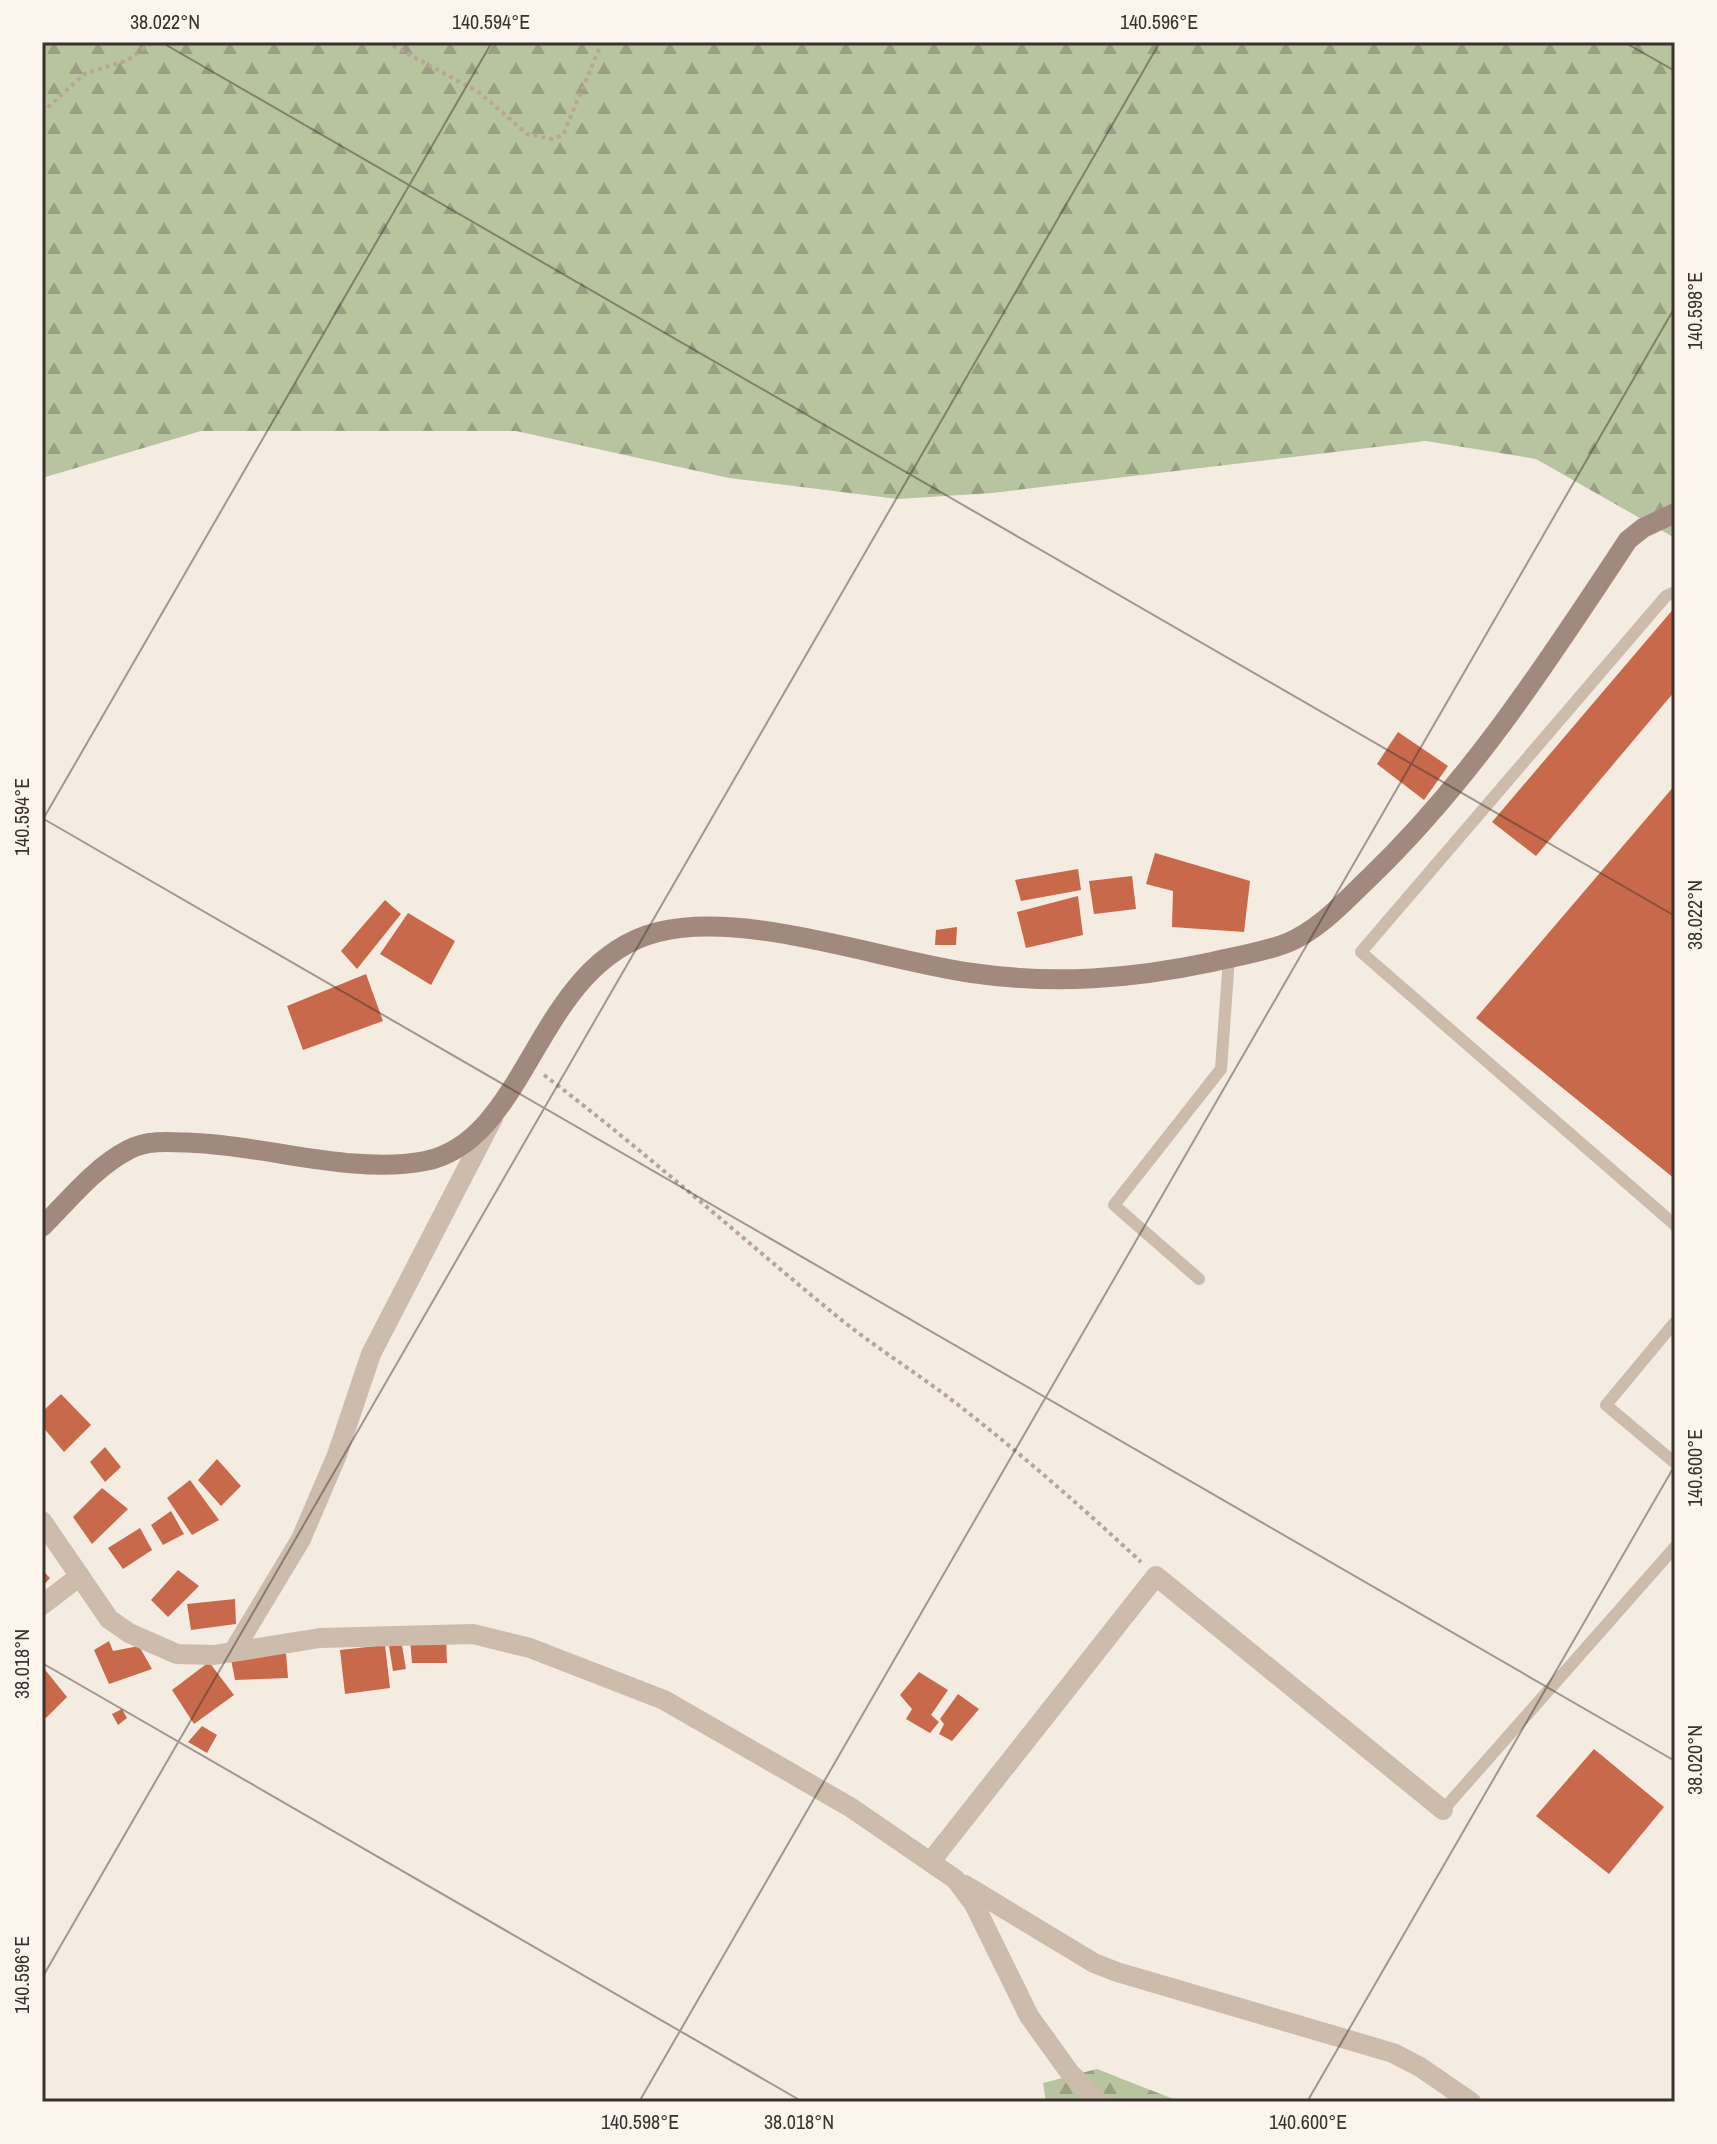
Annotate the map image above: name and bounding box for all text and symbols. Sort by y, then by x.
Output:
text: 38.022°N [130,8,200,35]
text: 140.594°E [452,8,530,35]
text: 140.596°E [1120,8,1198,35]
text: 140.598°E [1681,272,1708,350]
text: 140.594°E [8,778,35,856]
text: 38.022°N [1681,880,1708,950]
text: 140.600°E [1681,1429,1708,1507]
text: 38.018°N [8,1629,35,1699]
text: 38.020°N [1681,1725,1708,1795]
text: 140.596°E [8,1936,35,2014]
text: 140.598°E [601,2108,679,2135]
text: 38.018°N [764,2108,834,2135]
text: 140.600°E [1269,2108,1347,2135]

